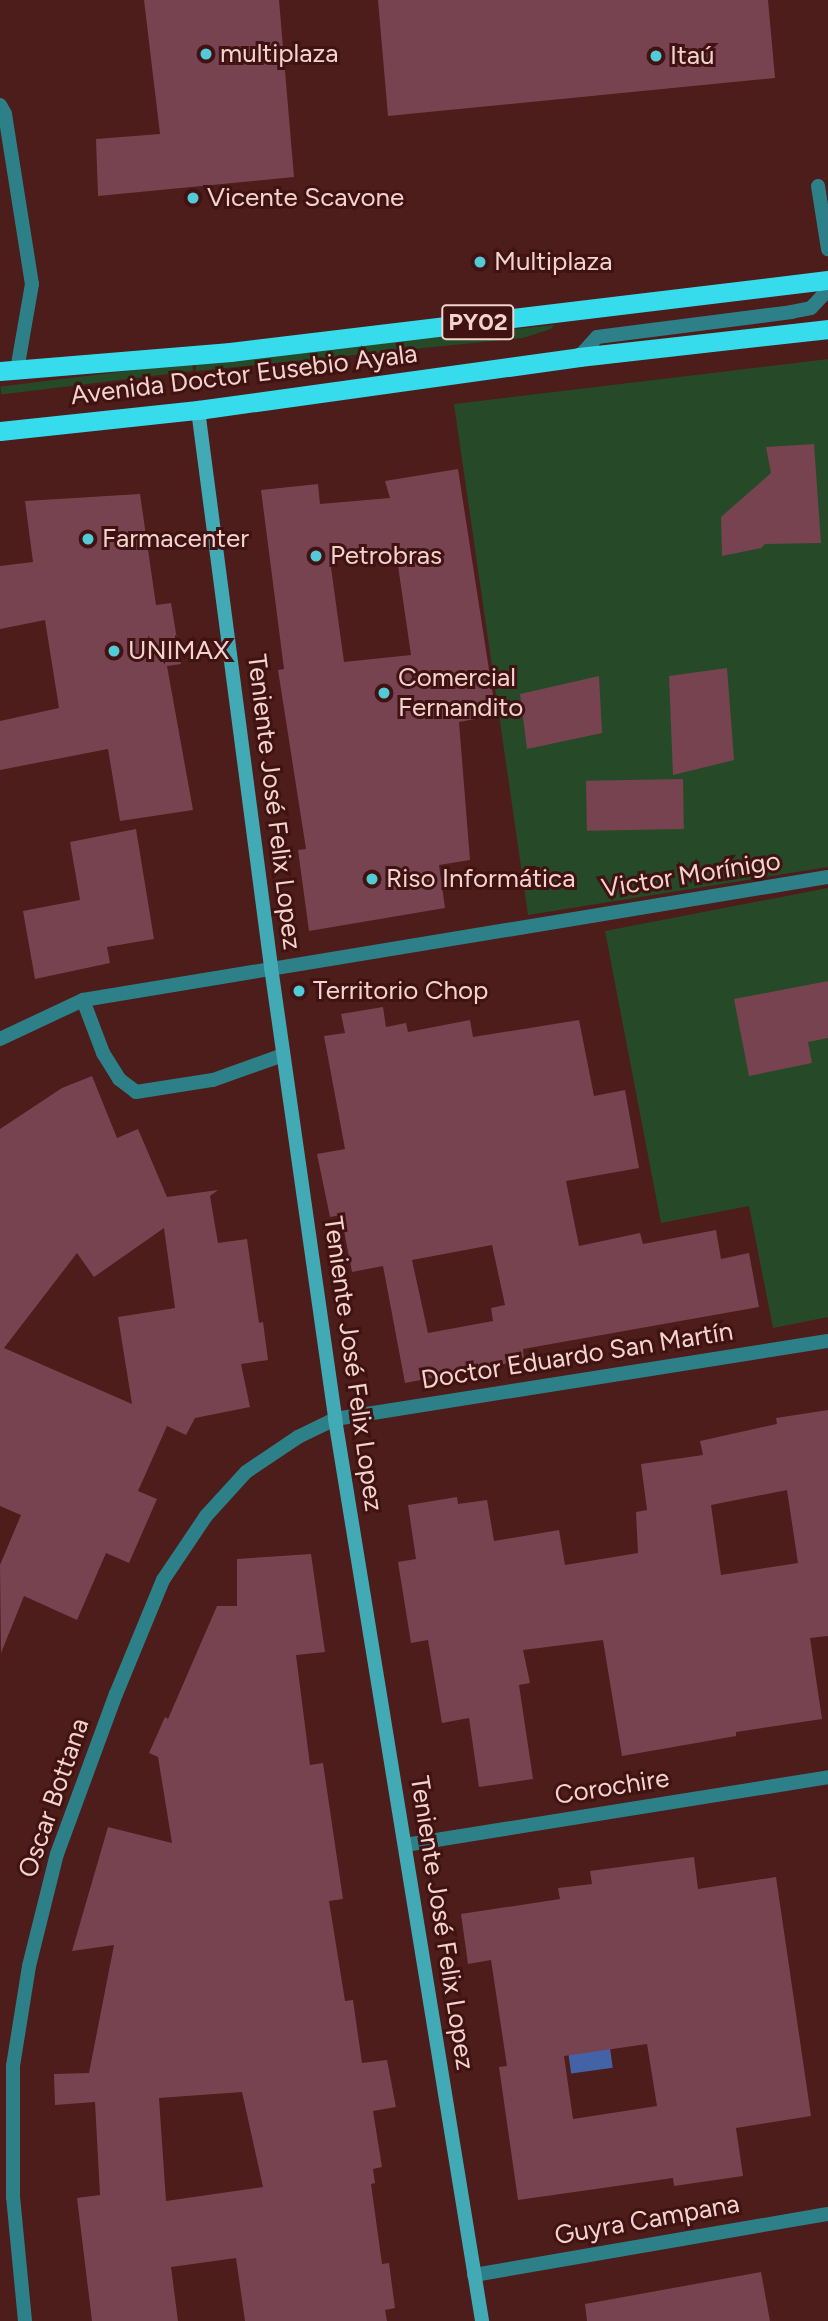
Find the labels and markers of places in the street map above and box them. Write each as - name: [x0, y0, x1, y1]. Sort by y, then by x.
- place label: multiplaza: [220, 38, 339, 70]
- place label: Itaú: [670, 40, 715, 72]
- marker: multiplaza: [198, 46, 214, 62]
- marker: Itaú: [648, 48, 664, 64]
- place label: Vicente Scavone: [207, 182, 404, 214]
- marker: Vicente Scavone: [185, 190, 201, 206]
- place label: Multiplaza: [494, 246, 612, 278]
- marker: Multiplaza: [472, 254, 488, 270]
- place label: Farmacenter: [102, 523, 249, 555]
- marker: Farmacenter: [80, 531, 96, 547]
- place label: Petrobras: [330, 540, 442, 572]
- marker: Petrobras: [308, 548, 324, 564]
- place label: UNIMAX: [128, 635, 229, 667]
- marker: UNIMAX: [106, 643, 122, 659]
- place label: Comercial Fernandito: [398, 662, 523, 724]
- marker: Comercial Fernandito: [376, 685, 392, 701]
- place label: Riso Informática: [386, 863, 575, 895]
- marker: Riso Informática: [364, 871, 380, 887]
- place label: Territorio Chop: [313, 975, 488, 1007]
- marker: Territorio Chop: [291, 983, 307, 999]

